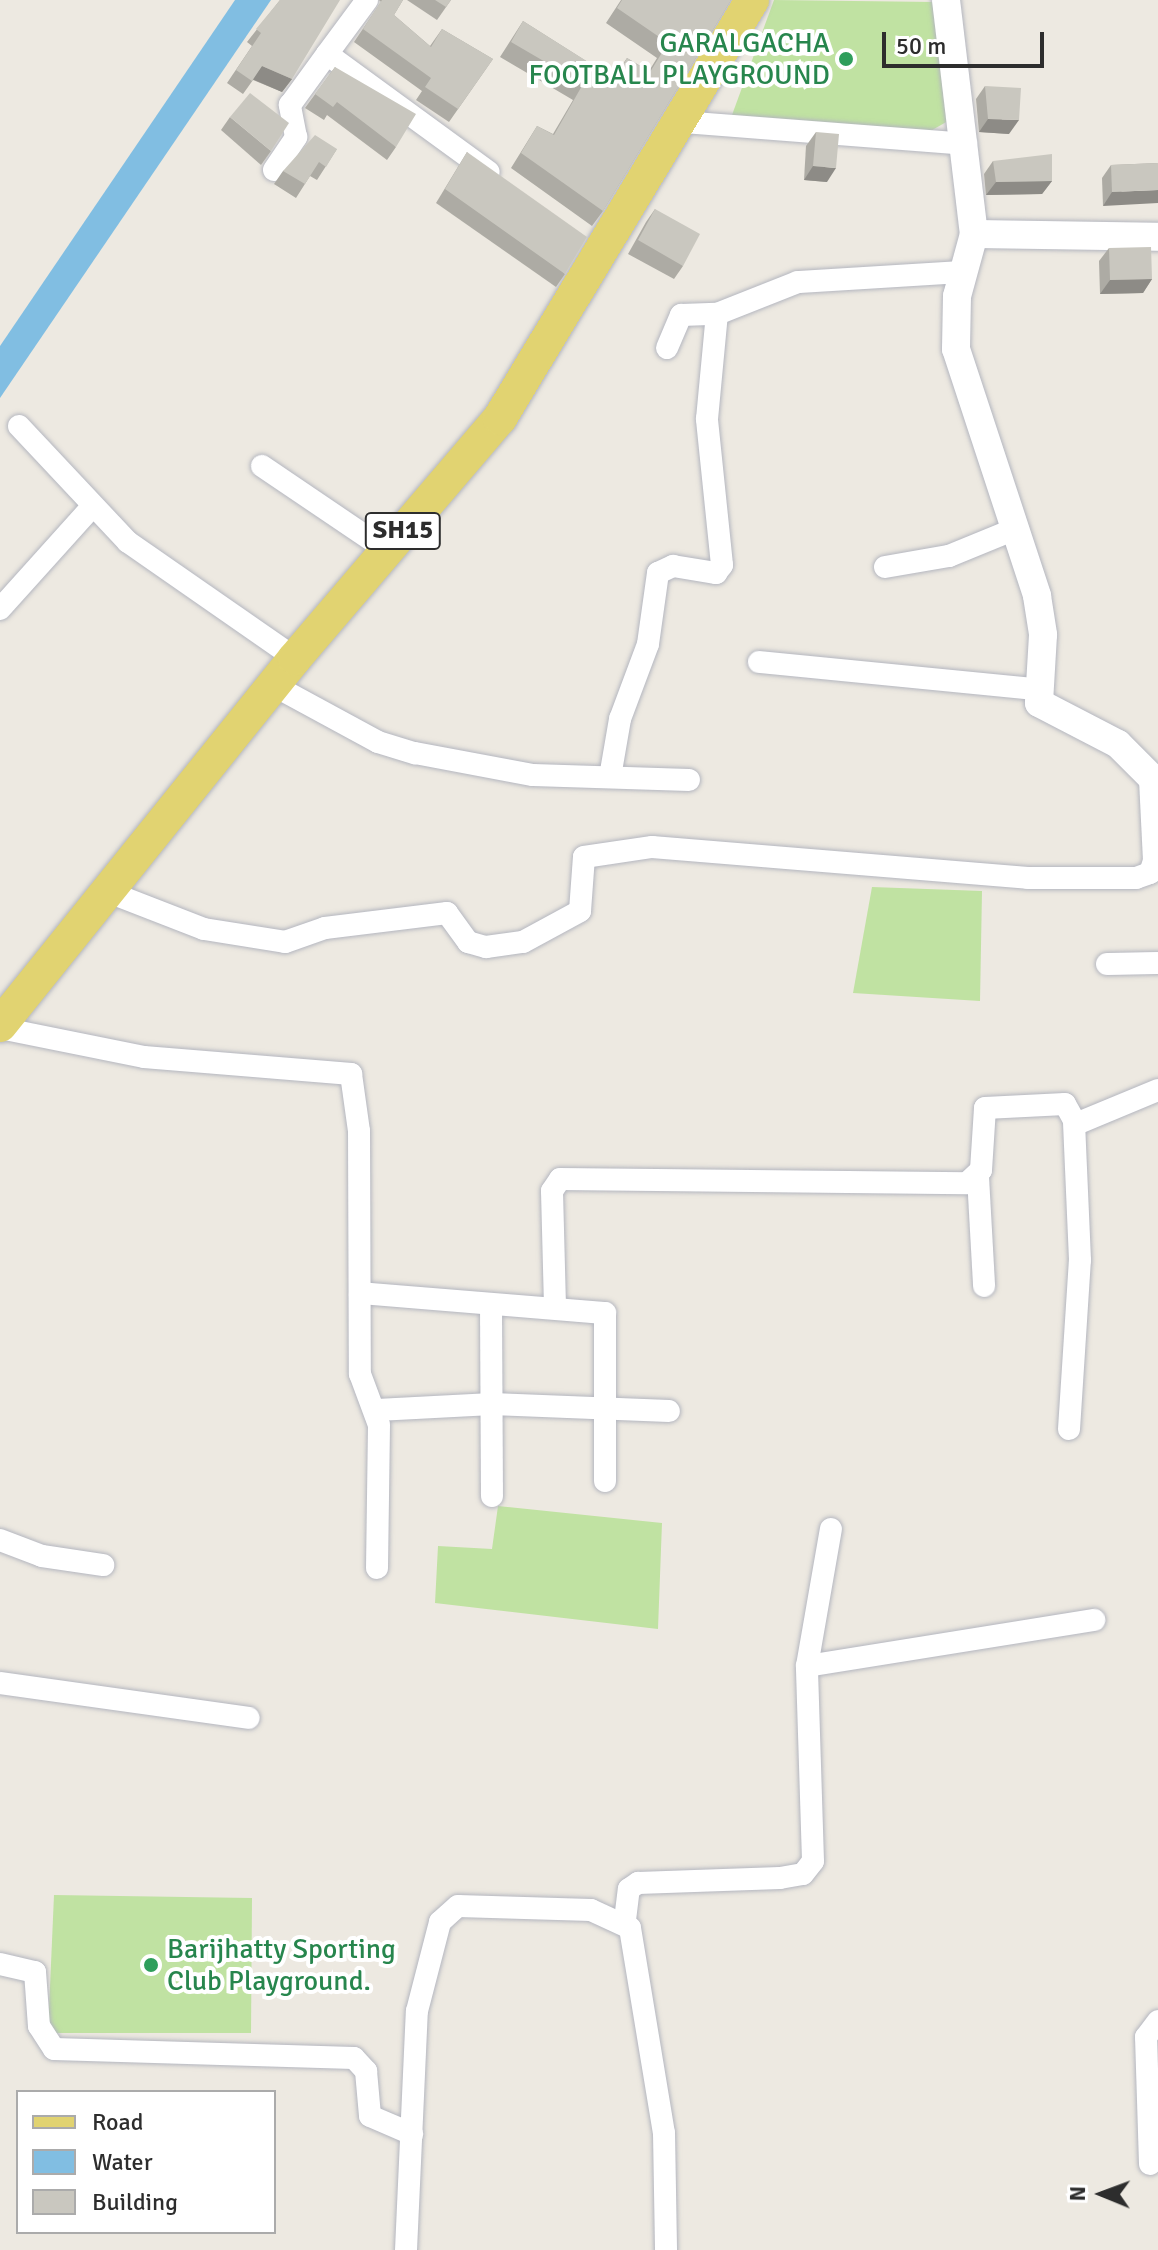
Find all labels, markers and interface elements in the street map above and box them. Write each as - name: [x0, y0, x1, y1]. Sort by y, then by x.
- scale bar: [886, 16, 1048, 66]
- place label: GARALGACHA FOOTBALL PLAYGROUND: [529, 26, 830, 92]
- text: 50 m: [896, 31, 946, 61]
- marker: GARALGACHA FOOTBALL PLAYGROUND: [837, 50, 855, 68]
- road number: SH15: [363, 509, 443, 553]
- place label: Barijhatty Sporting Club Playground.: [167, 1932, 396, 1998]
- marker: Barijhatty Sporting Club Playground.: [142, 1956, 160, 1974]
- legend: [16, 2090, 276, 2234]
- text: Road: [92, 2107, 143, 2137]
- text: Water: [92, 2147, 152, 2177]
- north arrow: [1062, 2154, 1142, 2234]
- text: N: [1064, 2186, 1091, 2201]
- text: Building: [92, 2187, 178, 2217]

